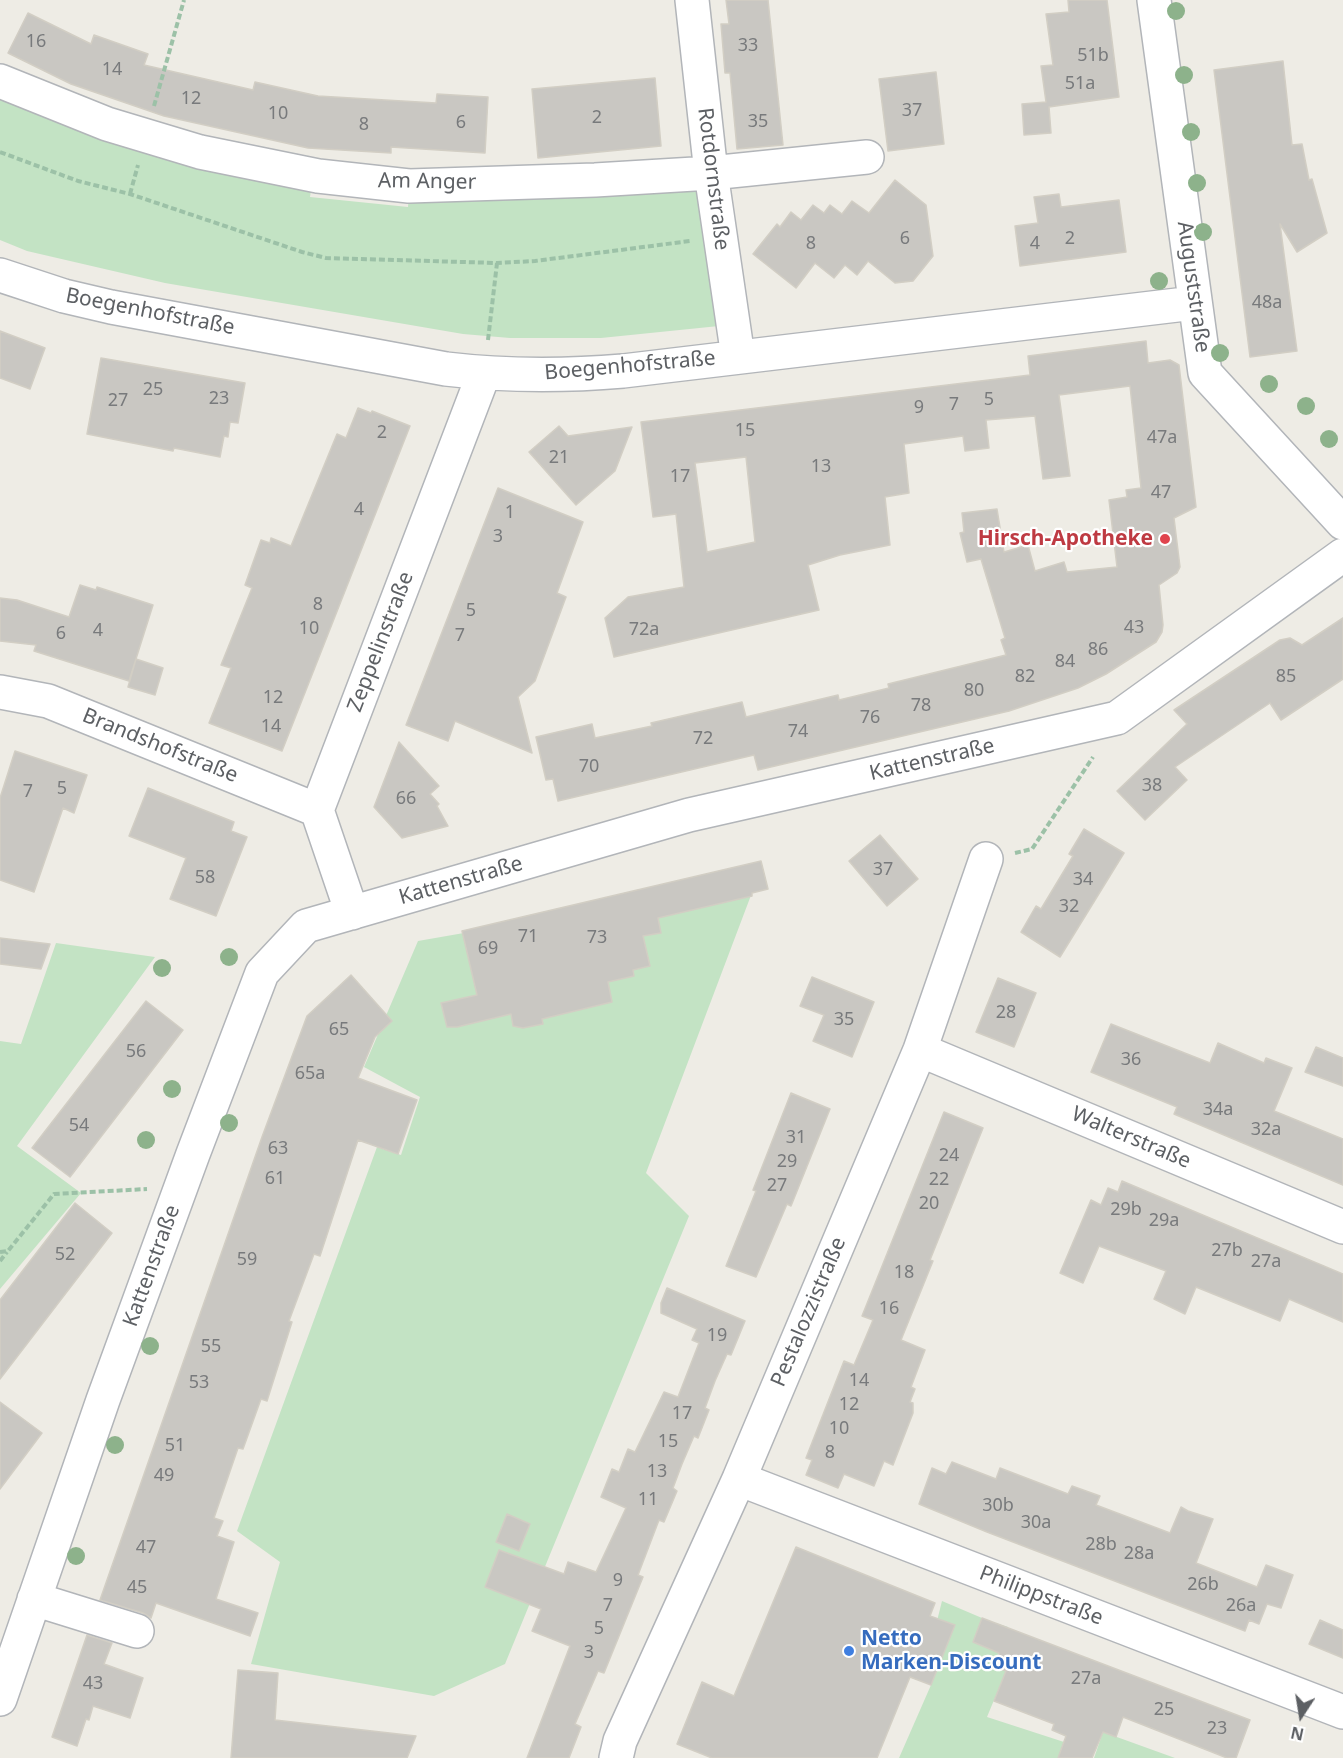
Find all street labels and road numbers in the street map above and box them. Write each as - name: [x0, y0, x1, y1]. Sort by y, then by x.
- street label: Rotdornstraße: [692, 106, 734, 252]
- street label: Am Anger: [378, 169, 476, 195]
- street label: Auguststraße: [1171, 220, 1215, 354]
- street label: Boegenhofstraße: [63, 283, 237, 341]
- street label: Boegenhofstraße: [543, 346, 717, 386]
- street label: Zeppelinstraße: [343, 568, 419, 716]
- street label: Brandshofstraße: [79, 703, 241, 789]
- street label: Kattenstraße: [867, 733, 997, 787]
- street label: Kattenstraße: [396, 851, 526, 911]
- street label: Walterstraße: [1068, 1102, 1194, 1174]
- street label: Kattenstraße: [118, 1202, 186, 1330]
- street label: Pestalozzistraße: [766, 1234, 852, 1390]
- street label: Philippstraße: [976, 1561, 1106, 1631]

